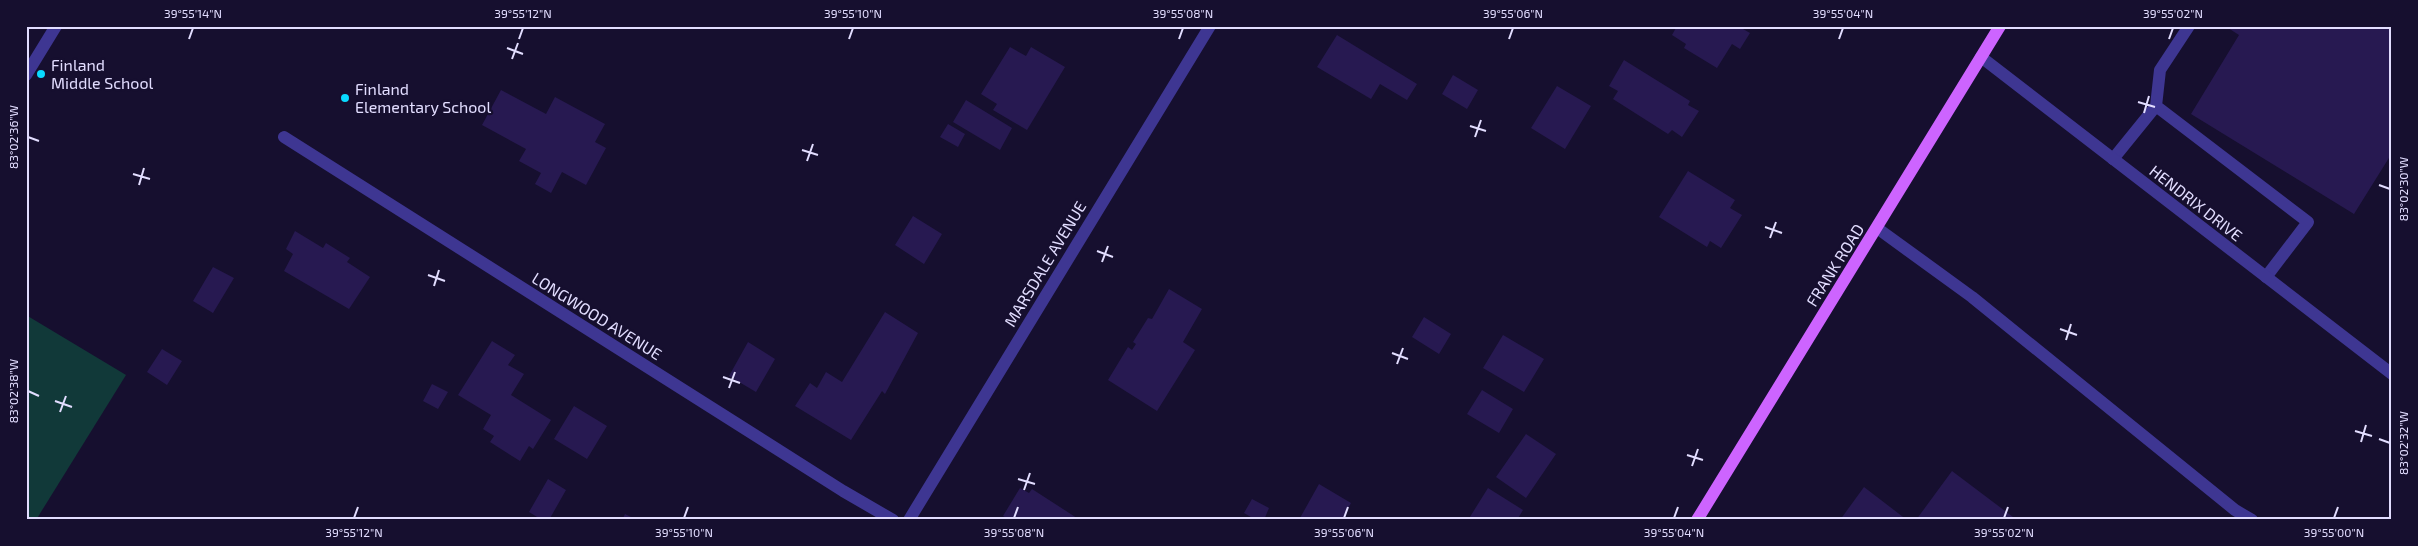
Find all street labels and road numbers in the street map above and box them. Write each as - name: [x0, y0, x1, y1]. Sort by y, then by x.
- street label: HENDRIX DRIVE: [2146, 161, 2246, 245]
- street label: MARSDALE AVENUE: [1000, 198, 1089, 330]
- street label: FRANK ROAD: [1802, 220, 1867, 310]
- street label: LONGWOOD AVENUE: [529, 268, 666, 363]

